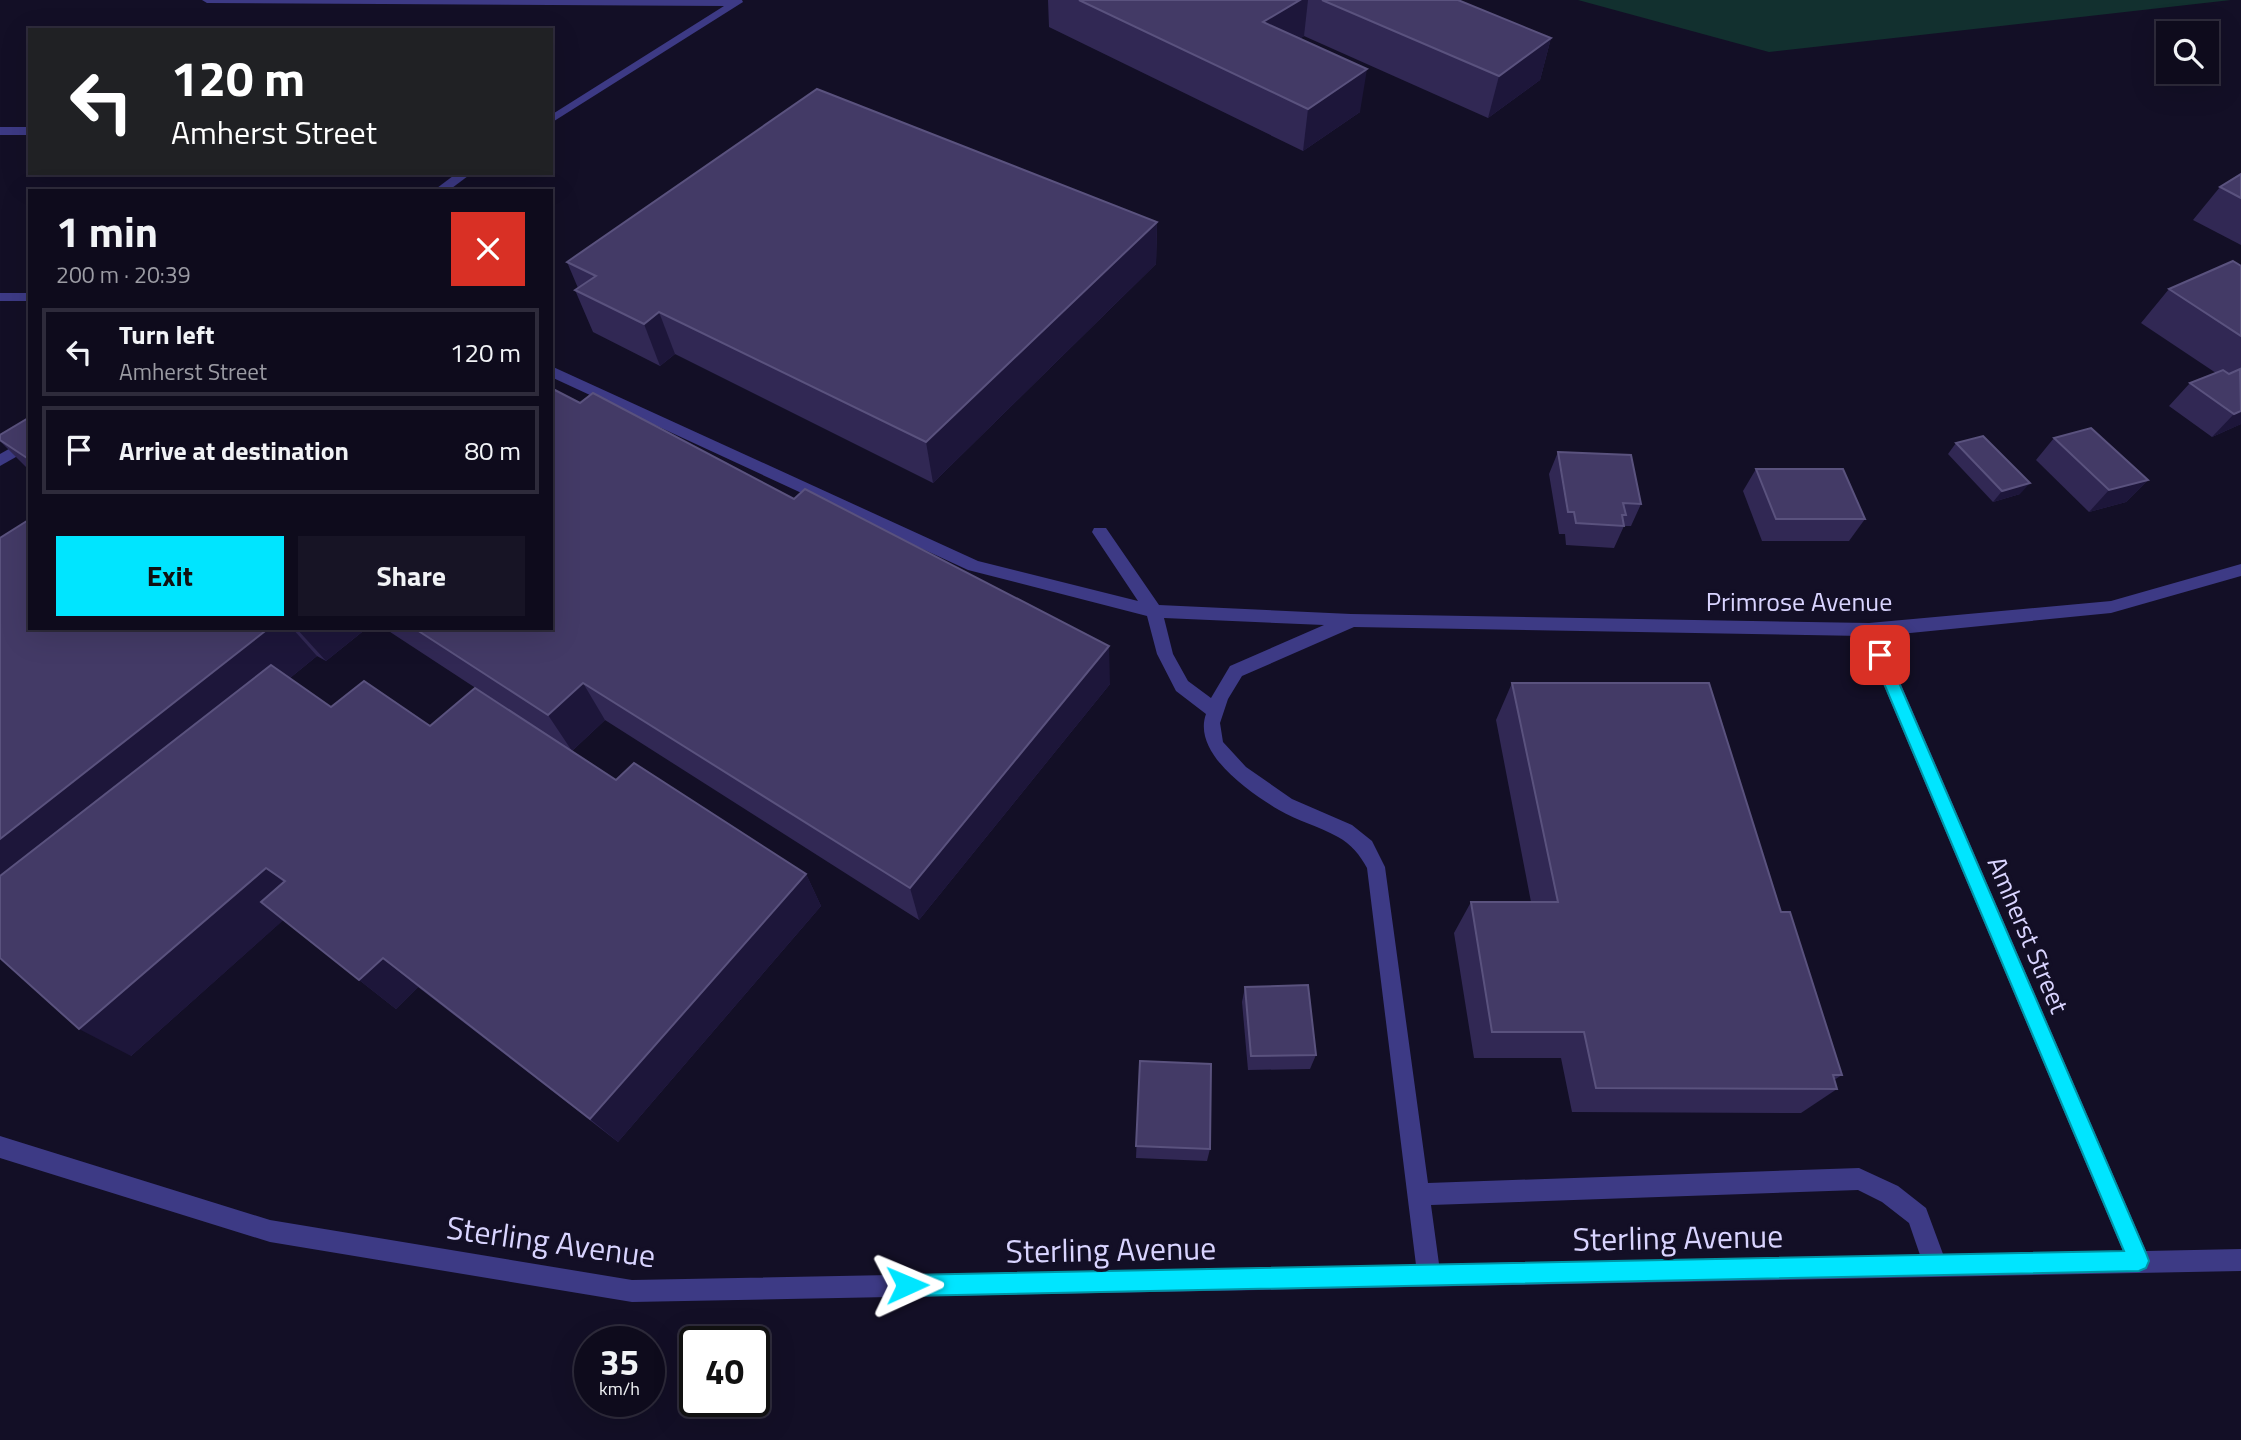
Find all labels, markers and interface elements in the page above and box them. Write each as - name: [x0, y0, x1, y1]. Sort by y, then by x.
- map controls: [2156, 21, 2219, 84]
- button: search: [2156, 21, 2219, 84]
- text: 120 m: [171, 40, 305, 115]
- icon: left: [56, 56, 147, 147]
- text: Amherst Street: [171, 108, 377, 156]
- text: 1 min: [56, 199, 158, 263]
- button: close: [451, 212, 525, 286]
- text: 200 m · 20:39: [56, 257, 191, 292]
- text: Turn left: [119, 315, 214, 354]
- icon: left: [60, 333, 98, 371]
- text: 120 m: [450, 333, 521, 372]
- text: Amherst Street: [119, 354, 267, 389]
- icon: arrive: [60, 431, 98, 469]
- text: Arrive at destination: [119, 431, 349, 470]
- text: 80 m: [464, 431, 521, 470]
- button: Exit: [56, 536, 284, 616]
- button: Share: [298, 536, 525, 616]
- street label: Primrose Avenue: [1706, 582, 1892, 621]
- pin: [1850, 625, 1910, 685]
- icon: arrive: [1861, 636, 1899, 674]
- street label: Amherst Street: [1978, 850, 2079, 1019]
- street label: Sterling Avenue: [443, 1203, 659, 1279]
- street label: Sterling Avenue: [1572, 1211, 1784, 1263]
- street label: Sterling Avenue: [1005, 1223, 1217, 1275]
- position arrow: [870, 1248, 944, 1322]
- speed limit sign: 40: [679, 1326, 770, 1417]
- text: 35: [600, 1335, 639, 1389]
- text: km/h: [599, 1375, 640, 1402]

